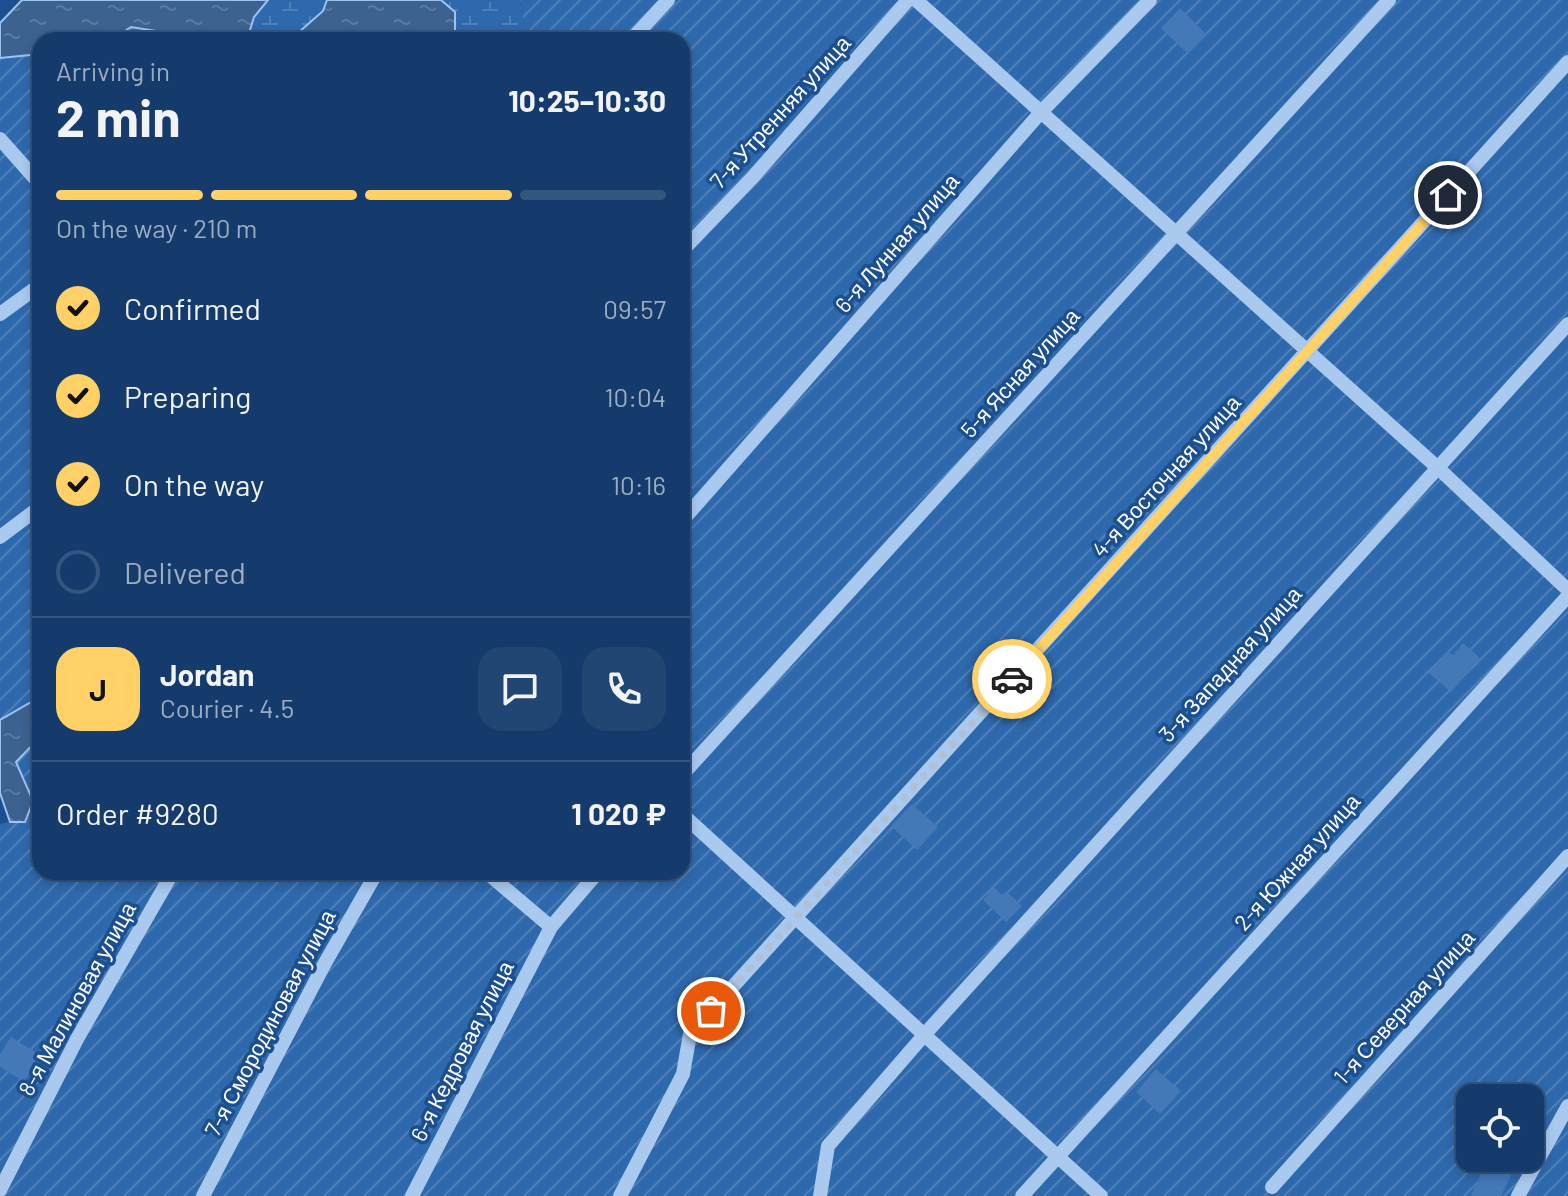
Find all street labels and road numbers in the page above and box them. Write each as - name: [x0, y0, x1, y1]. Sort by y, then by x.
- street label: 7-я Утренняя улица: [704, 29, 856, 194]
- street label: 6-я Лунная улица: [829, 167, 965, 318]
- street label: 5-я Ясная улица: [955, 302, 1085, 443]
- street label: 4-я Восточная улица: [1086, 388, 1246, 562]
- street label: 3-я Западная улица: [1153, 580, 1307, 747]
- street label: 2-я Южная улица: [1228, 787, 1366, 936]
- street label: 8-я Малиновая улица: [12, 897, 141, 1100]
- street label: 7-я Смородиновая улица: [198, 904, 341, 1141]
- street label: 1-я Северная улица: [1327, 924, 1480, 1089]
- street label: 6-я Кедровая улица: [404, 955, 519, 1145]

